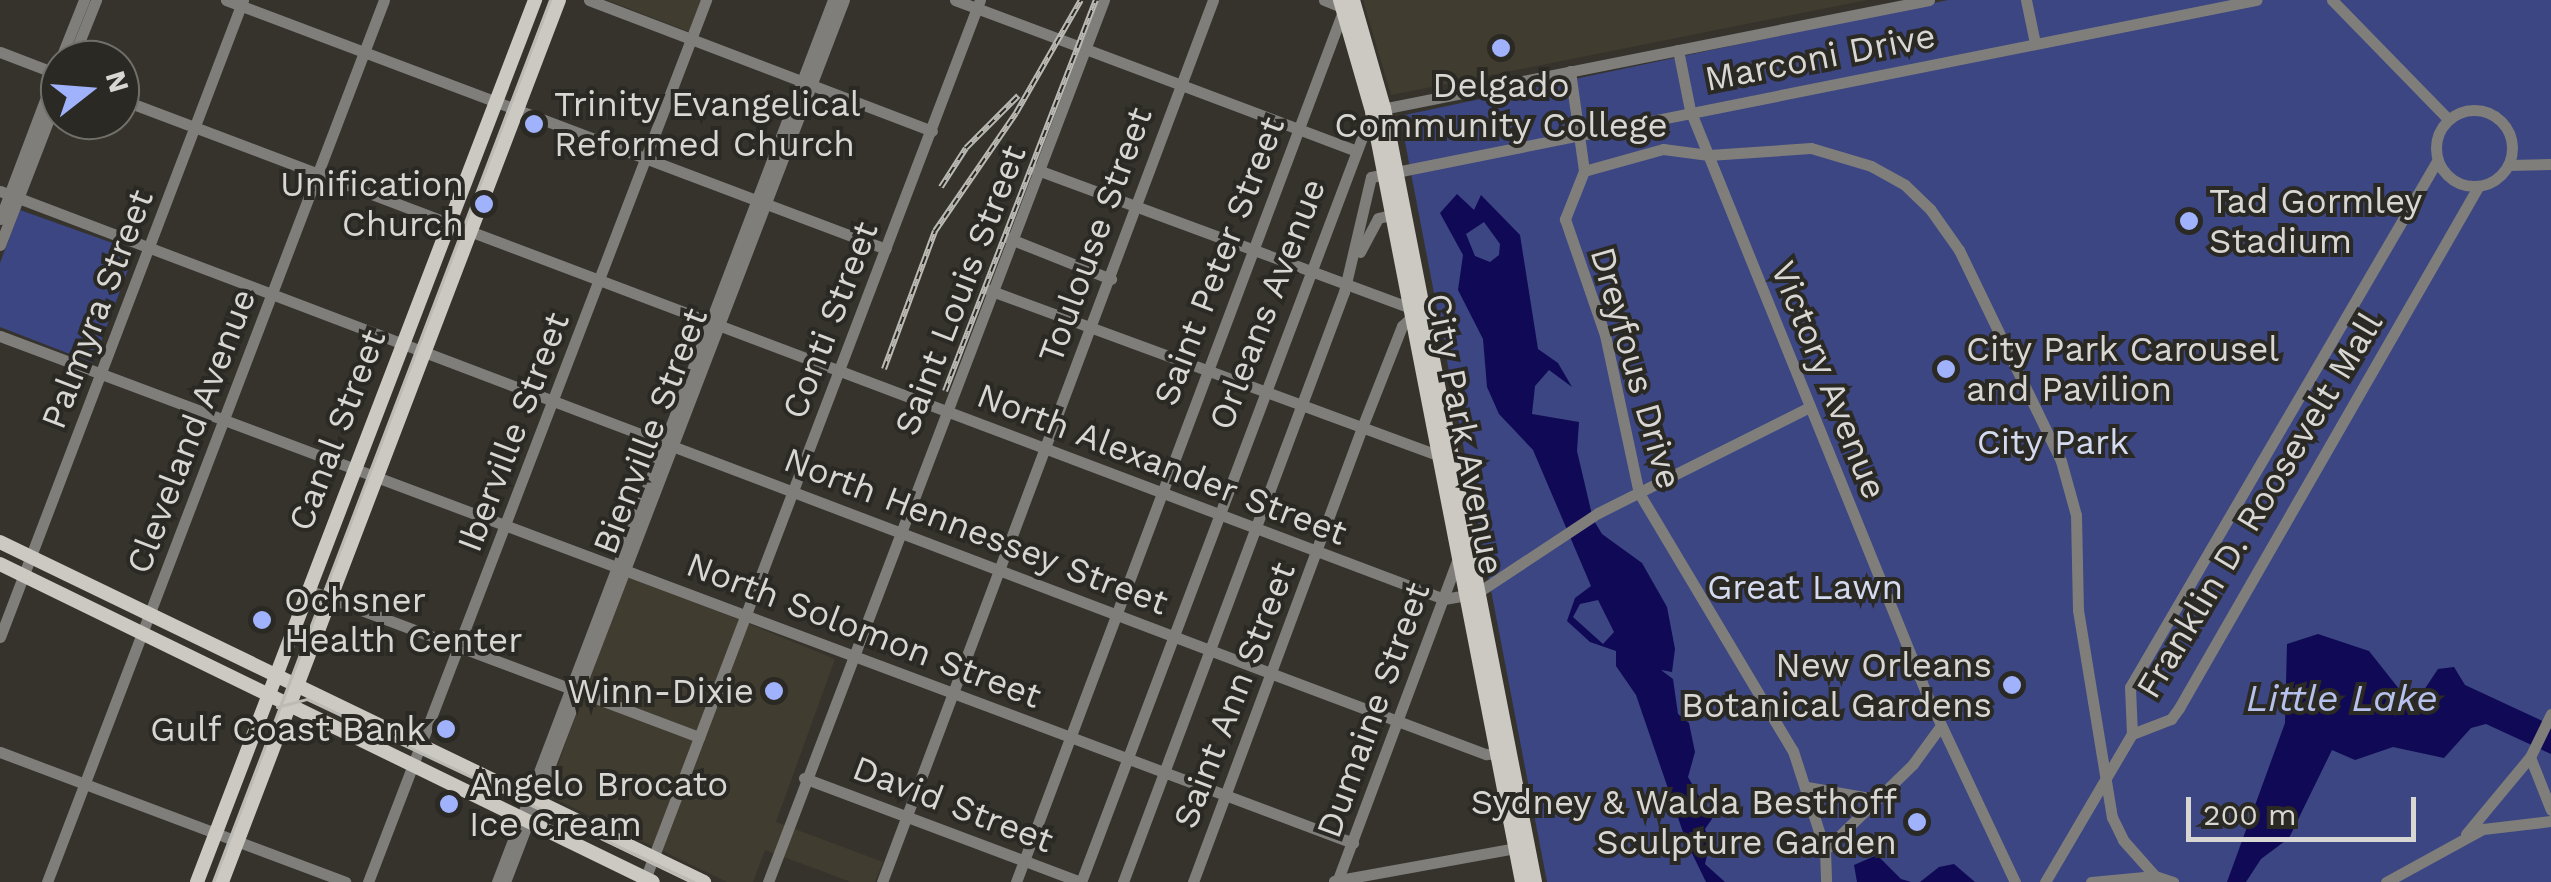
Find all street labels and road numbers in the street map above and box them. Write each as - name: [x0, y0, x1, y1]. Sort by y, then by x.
- street label: Marconi Drive: [1701, 14, 1939, 100]
- street label: Toulouse Street: [1029, 101, 1161, 369]
- street label: Saint Peter Street: [1145, 110, 1293, 412]
- street label: Saint Louis Street: [885, 139, 1035, 441]
- street label: Orleans Avenue: [1200, 172, 1334, 436]
- street label: Palmyra Street: [32, 183, 162, 435]
- street label: Conti Street: [773, 216, 887, 424]
- street label: Dreyfous Drive: [1581, 242, 1691, 494]
- street label: Victory Avenue: [1762, 254, 1896, 506]
- street label: Cleveland Avenue: [117, 282, 265, 580]
- street label: City Park Avenue: [1417, 288, 1513, 580]
- street label: Bienville Street: [584, 302, 716, 560]
- street label: Franklin D. Roosevelt Mall: [2127, 304, 2391, 706]
- street label: Iberville Street: [448, 306, 578, 558]
- street label: Canal Street: [279, 323, 395, 537]
- street label: North Alexander Street: [970, 374, 1354, 554]
- street label: North Hennessey Street: [778, 438, 1174, 624]
- street label: North Solomon Street: [681, 543, 1047, 717]
- street label: Saint Ann Street: [1164, 555, 1304, 835]
- street label: Dumaine Street: [1307, 577, 1439, 843]
- street label: David Street: [847, 747, 1059, 861]

